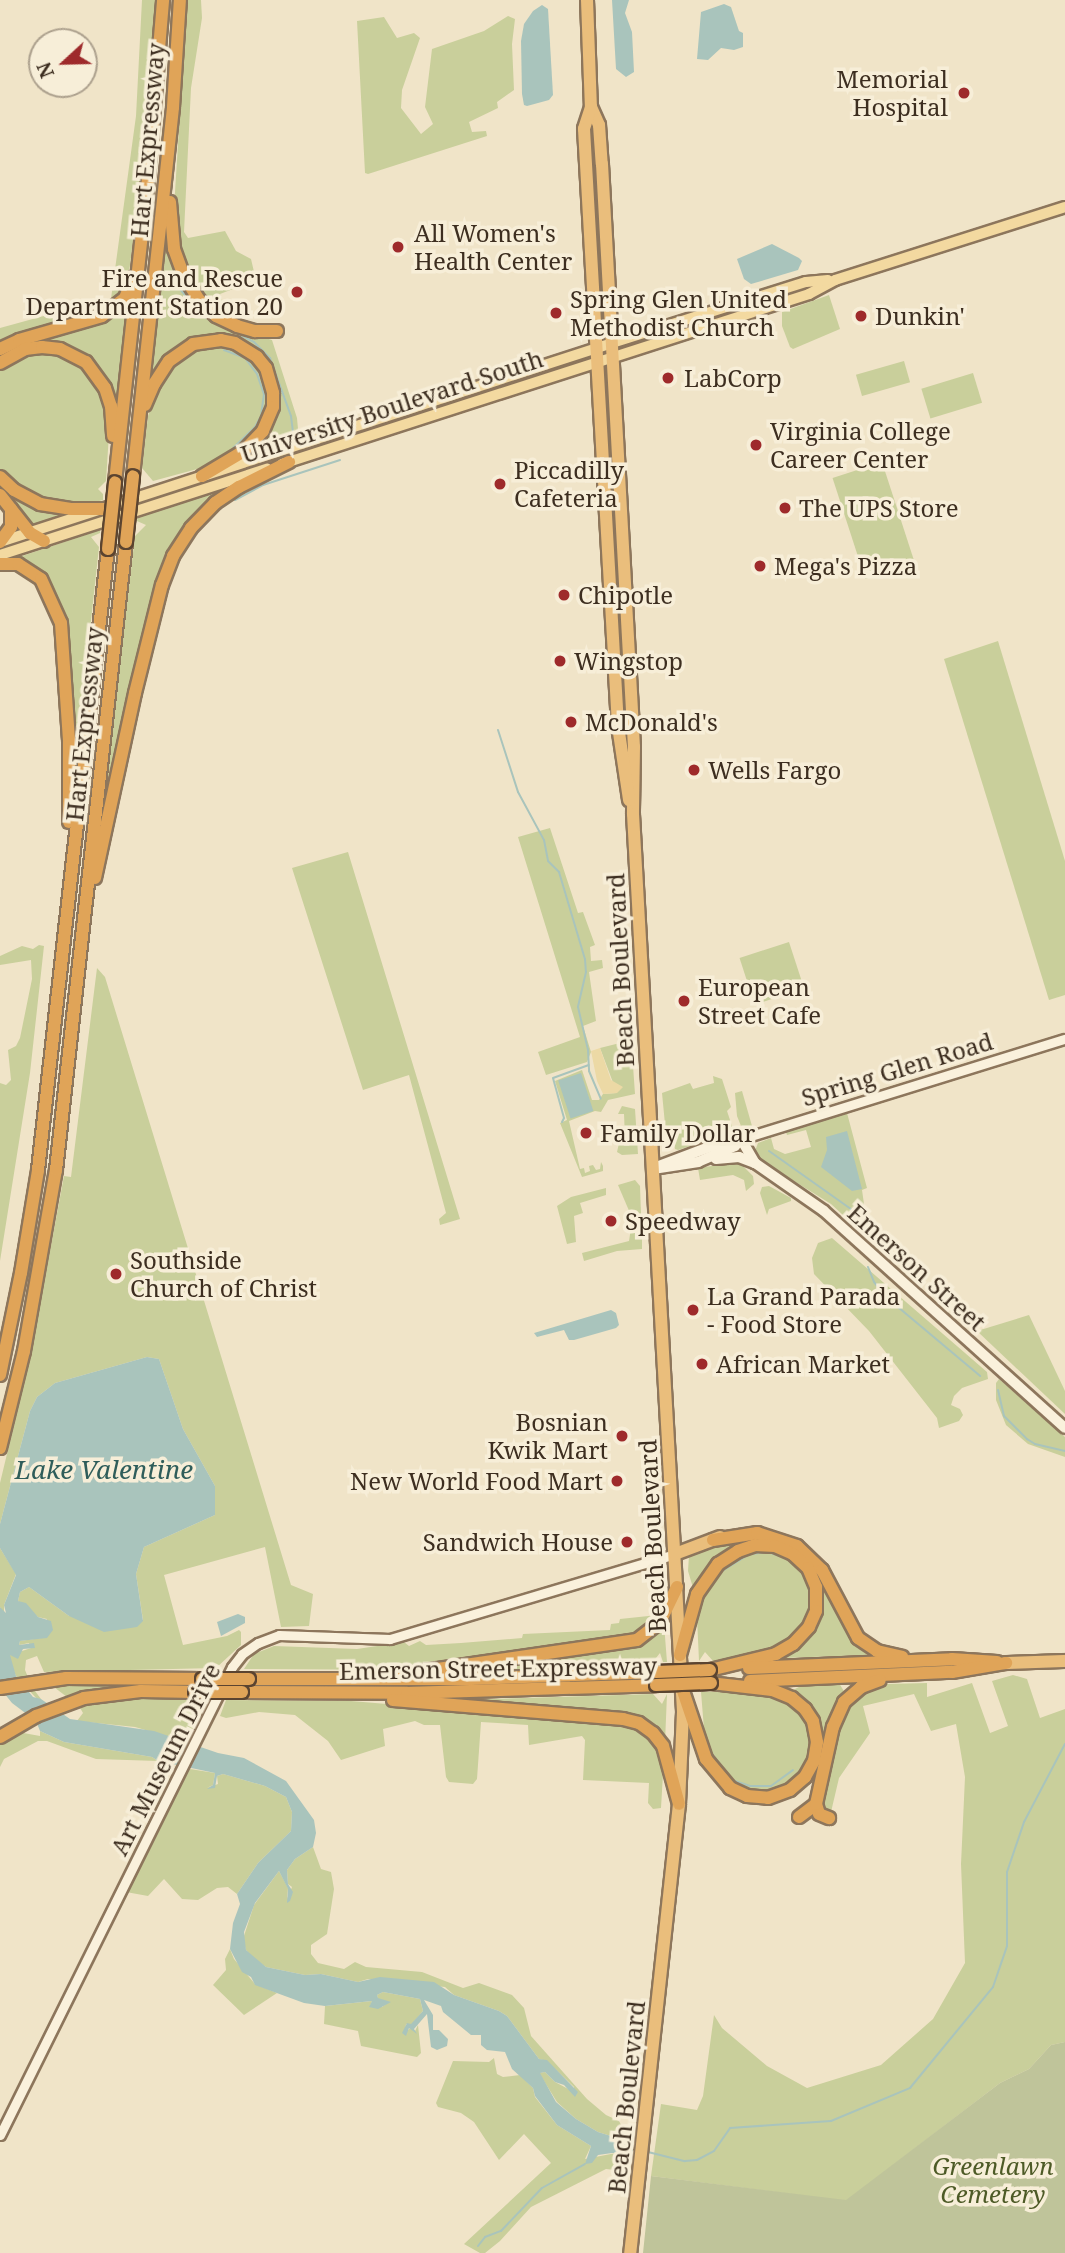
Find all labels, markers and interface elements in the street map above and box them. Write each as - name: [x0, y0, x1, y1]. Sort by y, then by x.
- north arrow: [28, 28, 98, 98]
- street label: Hart Expressway: [124, 42, 170, 238]
- text: N: [31, 58, 60, 82]
- place label: Memorial Hospital: [836, 65, 948, 121]
- marker: Memorial Hospital: [954, 83, 974, 103]
- place label: All Women's Health Center: [414, 219, 572, 275]
- marker: All Women's Health Center: [388, 237, 408, 257]
- place label: Fire and Rescue Department Station 20: [25, 264, 283, 320]
- marker: Fire and Rescue Department Station 20: [289, 284, 305, 300]
- place label: Spring Glen United Methodist Church: [570, 285, 787, 341]
- place label: Dunkin': [875, 302, 965, 330]
- marker: Spring Glen United Methodist Church: [548, 305, 564, 321]
- marker: Dunkin': [853, 308, 869, 324]
- street label: University Boulevard South: [237, 344, 547, 468]
- place label: LabCorp: [684, 364, 782, 392]
- marker: LabCorp: [658, 368, 678, 388]
- place label: Virginia College Career Center: [770, 417, 951, 473]
- marker: Virginia College Career Center: [748, 437, 764, 453]
- place label: Piccadilly Cafeteria: [514, 456, 624, 512]
- marker: Piccadilly Cafeteria: [492, 476, 508, 492]
- place label: The UPS Store: [799, 494, 959, 522]
- marker: The UPS Store: [777, 500, 793, 516]
- place label: Mega's Pizza: [774, 552, 917, 580]
- marker: Mega's Pizza: [752, 558, 768, 574]
- place label: Chipotle: [578, 581, 673, 609]
- marker: Chipotle: [556, 587, 572, 603]
- street label: Hart Expressway: [59, 625, 109, 823]
- place label: Wingstop: [574, 647, 683, 675]
- marker: Wingstop: [552, 653, 568, 669]
- place label: McDonald's: [585, 708, 718, 736]
- marker: McDonald's: [563, 714, 579, 730]
- place label: Wells Fargo: [708, 756, 841, 784]
- marker: Wells Fargo: [686, 762, 702, 778]
- street label: Beach Boulevard: [601, 872, 639, 1068]
- place label: European Street Cafe: [698, 973, 821, 1029]
- marker: European Street Cafe: [676, 993, 692, 1009]
- street label: Spring Glen Road: [798, 1026, 996, 1112]
- place label: Family Dollar: [600, 1119, 755, 1147]
- marker: Family Dollar: [578, 1125, 594, 1141]
- street label: Emerson Street: [842, 1198, 992, 1336]
- place label: Speedway: [625, 1207, 740, 1235]
- marker: Speedway: [603, 1213, 619, 1229]
- place label: Southside Church of Christ: [130, 1246, 317, 1302]
- marker: Southside Church of Christ: [108, 1266, 124, 1282]
- place label: La Grand Parada - Food Store: [707, 1282, 900, 1338]
- marker: La Grand Parada - Food Store: [685, 1302, 701, 1318]
- place label: African Market: [716, 1350, 890, 1378]
- marker: African Market: [694, 1356, 710, 1372]
- place label: Bosnian Kwik Mart: [487, 1408, 608, 1464]
- marker: Bosnian Kwik Mart: [614, 1428, 630, 1444]
- street label: Beach Boulevard: [633, 1438, 671, 1634]
- water label: Lake Valentine: [15, 1454, 193, 1486]
- place label: New World Food Mart: [350, 1467, 603, 1495]
- marker: New World Food Mart: [609, 1473, 625, 1489]
- place label: Sandwich House: [423, 1528, 613, 1556]
- marker: Sandwich House: [619, 1534, 635, 1550]
- street label: Emerson Street Expressway: [339, 1651, 657, 1685]
- street label: Art Museum Drive: [104, 1658, 226, 1860]
- street label: Beach Boulevard: [602, 1999, 650, 2195]
- park label: Greenlawn Cemetery: [932, 2152, 1054, 2208]

